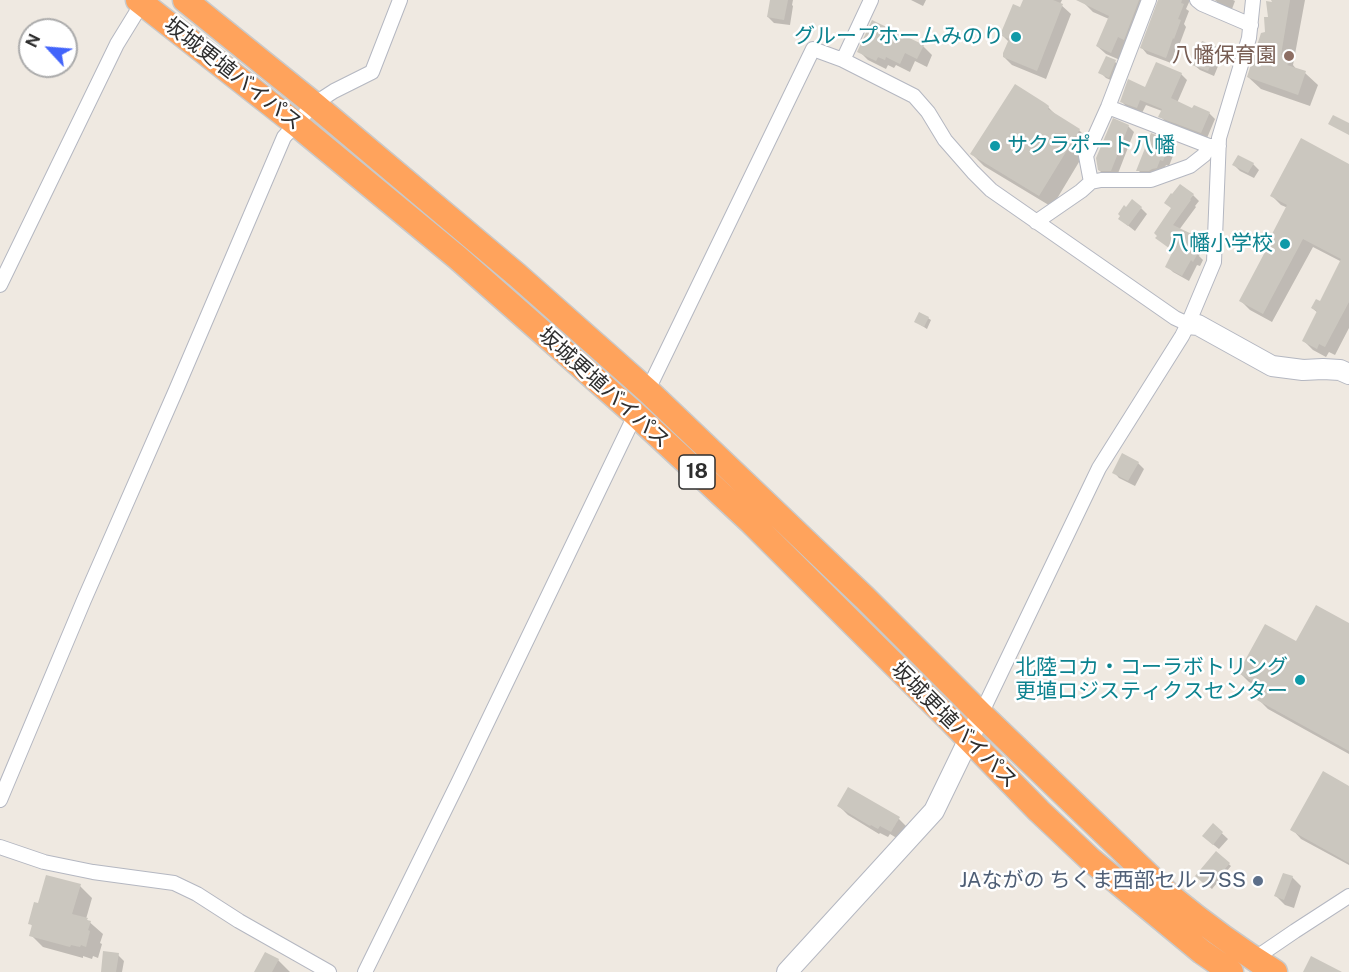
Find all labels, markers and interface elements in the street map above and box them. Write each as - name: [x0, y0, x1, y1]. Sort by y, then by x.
- street label: 坂城更埴バイパス: [159, 12, 307, 136]
- north arrow: [18, 18, 78, 78]
- place label: グループホームみのり: [794, 24, 1004, 50]
- marker: グループホームみのり: [1009, 30, 1023, 44]
- text: N: [22, 31, 44, 51]
- place label: 八幡保育園: [1172, 43, 1277, 69]
- marker: 八幡保育園: [1282, 49, 1296, 63]
- place label: サクラポート八幡: [1007, 133, 1175, 159]
- marker: サクラポート八幡: [988, 139, 1002, 153]
- place label: 八幡小学校: [1168, 231, 1273, 257]
- marker: 八幡小学校: [1278, 237, 1292, 251]
- street label: 坂城更埴バイパス: [533, 322, 675, 454]
- road number: 18: [679, 455, 715, 489]
- place label: 北陸コカ・コーラボトリング 更埴ロジスティクスセンター: [1015, 655, 1288, 705]
- street label: 坂城更埴バイパス: [886, 657, 1022, 793]
- marker: 北陸コカ・コーラボトリング 更埴ロジスティクスセンター: [1293, 673, 1307, 687]
- place label: JAながの ちくま西部セルフSS: [959, 868, 1246, 894]
- marker: JAながの ちくま西部セルフSS: [1251, 874, 1265, 888]

